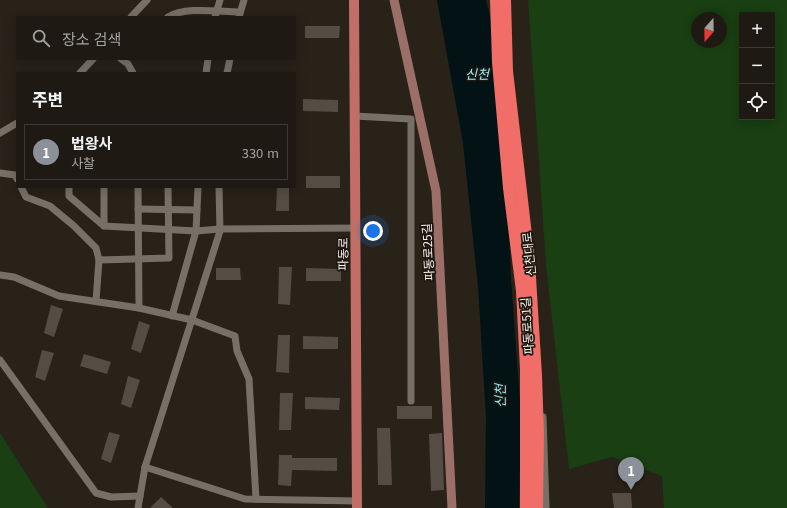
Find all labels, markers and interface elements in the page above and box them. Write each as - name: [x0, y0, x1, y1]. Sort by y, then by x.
- north arrow: [691, 12, 727, 48]
- map controls: [739, 12, 775, 120]
- button: +: [739, 12, 775, 48]
- search box: [16, 16, 296, 60]
- icon: search: [30, 27, 52, 49]
- text: 장소 검색: [62, 28, 121, 49]
- button: −: [739, 48, 775, 84]
- water label: 신천: [465, 64, 490, 83]
- button: locate: [739, 84, 775, 120]
- text: 주변: [32, 86, 63, 111]
- text: 법왕사: [71, 132, 112, 153]
- text: 1: [42, 143, 50, 162]
- text: 330 m: [242, 143, 279, 162]
- text: 사찰: [71, 153, 95, 172]
- your location: [363, 221, 383, 241]
- street label: 파동로25길: [417, 223, 437, 281]
- street label: 신천대로: [517, 231, 539, 277]
- street label: 파동로: [333, 237, 351, 271]
- street label: 파동로51길: [516, 297, 536, 355]
- water label: 신천: [490, 383, 509, 408]
- pin: 1: [618, 457, 644, 490]

